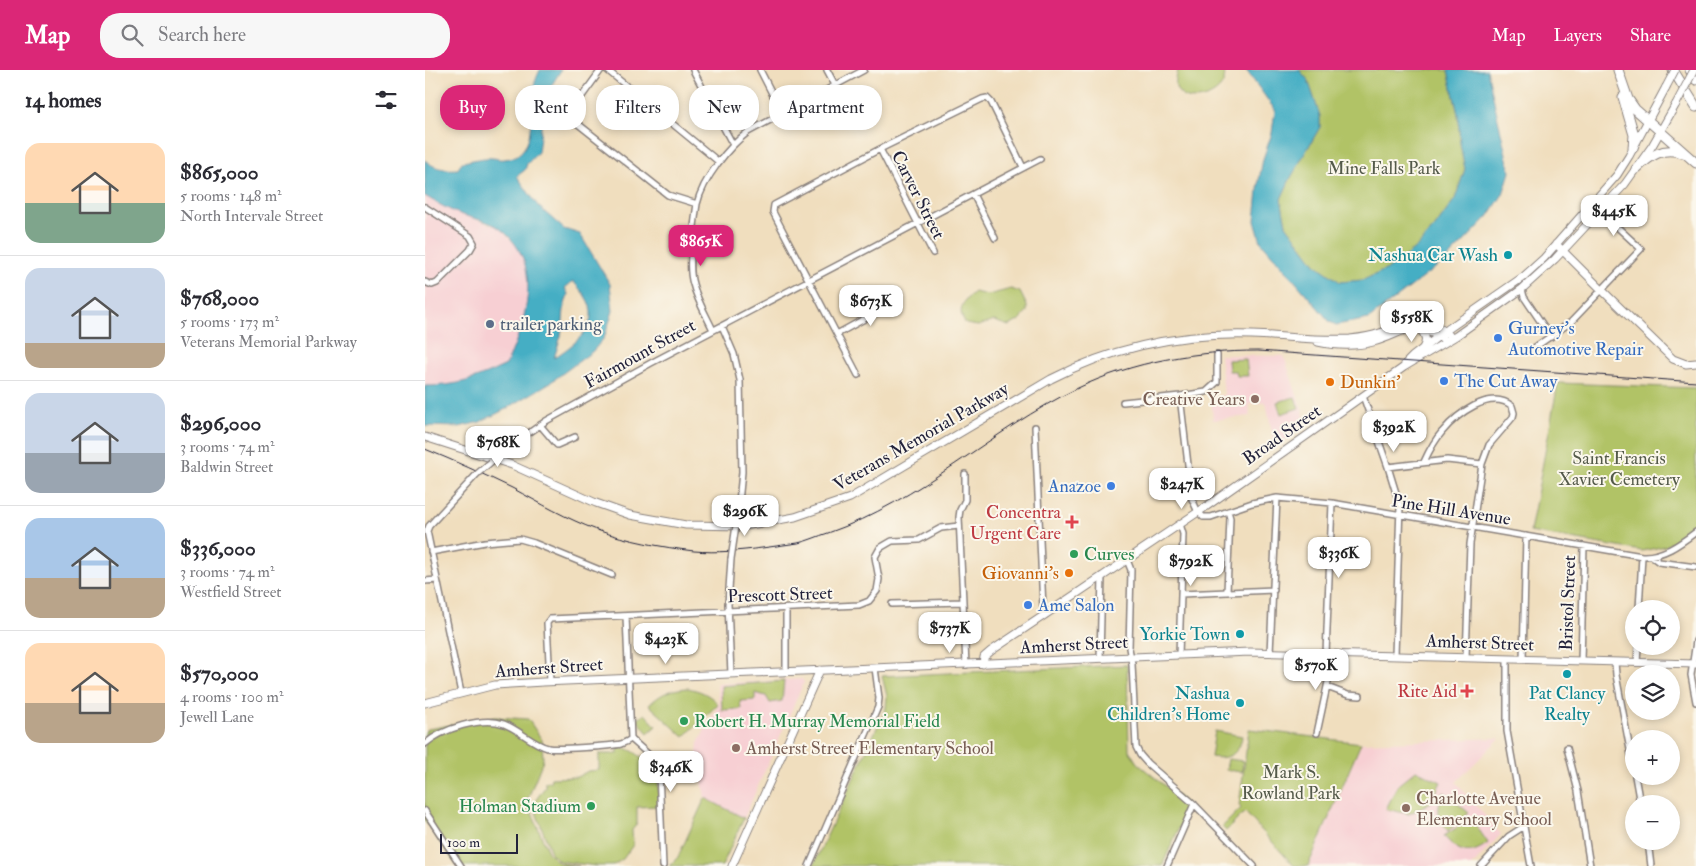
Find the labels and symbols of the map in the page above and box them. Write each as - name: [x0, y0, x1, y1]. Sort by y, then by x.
- street label: Carver Street: [886, 147, 950, 243]
- park label: Mine Falls Park: [1328, 157, 1441, 180]
- pin: $445K: [1579, 194, 1649, 237]
- pin: $865K: [666, 224, 736, 267]
- place label: Nashua Car Wash: [1368, 244, 1499, 267]
- marker: Nashua Car Wash: [1502, 249, 1514, 261]
- pin: $673K: [836, 284, 906, 327]
- pin: $558K: [1377, 300, 1447, 343]
- place label: trailer parking: [500, 313, 603, 336]
- street label: Fairmount Street: [580, 314, 700, 394]
- place label: Gurney's Automotive Repair: [1507, 317, 1644, 361]
- marker: trailer parking: [484, 318, 496, 330]
- marker: Gurney's Automotive Repair: [1492, 332, 1504, 344]
- place label: The Cut Away: [1454, 370, 1558, 393]
- place label: Dunkin': [1340, 371, 1401, 394]
- marker: The Cut Away: [1438, 375, 1450, 387]
- marker: Dunkin': [1324, 376, 1336, 388]
- street label: Veterans Memorial Parkway: [829, 377, 1014, 497]
- place label: Creative Years: [1142, 388, 1245, 411]
- marker: Creative Years: [1249, 393, 1261, 405]
- street label: Broad Street: [1238, 400, 1326, 470]
- pin: $392K: [1359, 410, 1429, 453]
- pin: $768K: [463, 426, 533, 468]
- park label: Saint Francis Xavier Cemetery: [1558, 447, 1681, 491]
- pin: $247K: [1147, 468, 1217, 510]
- place label: Anazoe: [1047, 475, 1101, 498]
- marker: Anazoe: [1105, 480, 1117, 492]
- street label: Pine Hill Avenue: [1390, 489, 1513, 531]
- pin: $296K: [710, 494, 780, 537]
- place label: Concentra Urgent Care: [970, 501, 1062, 545]
- marker: Concentra Urgent Care: [1065, 515, 1079, 529]
- pin: $336K: [1304, 536, 1374, 579]
- place label: Curves: [1084, 543, 1135, 566]
- pin: $792K: [1156, 544, 1226, 587]
- marker: Curves: [1068, 548, 1080, 560]
- street label: Bristol Street: [1555, 555, 1581, 651]
- place label: Giovanni's: [982, 562, 1059, 585]
- marker: Giovanni's: [1063, 567, 1075, 579]
- street label: Prescott Street: [727, 582, 833, 608]
- place label: Ame Salon: [1037, 594, 1115, 617]
- marker: Ame Salon: [1022, 599, 1034, 611]
- pin: $737K: [915, 612, 985, 654]
- pin: $423K: [631, 622, 701, 665]
- place label: Yorkie Town: [1139, 623, 1230, 646]
- marker: Yorkie Town: [1234, 628, 1246, 640]
- street label: Amherst Street: [1425, 630, 1535, 656]
- street label: Amherst Street: [1018, 631, 1129, 659]
- pin: $570K: [1281, 648, 1351, 691]
- street label: Amherst Street: [493, 653, 604, 683]
- marker: Pat Clancy Realty: [1561, 668, 1573, 680]
- place label: Rite Aid: [1397, 680, 1457, 703]
- place label: Nashua Children's Home: [1107, 682, 1231, 726]
- place label: Pat Clancy Realty: [1529, 682, 1606, 726]
- marker: Rite Aid: [1461, 685, 1473, 697]
- marker: Nashua Children's Home: [1234, 697, 1246, 709]
- place label: Robert H. Murray Memorial Field: [694, 710, 940, 733]
- marker: Robert H. Murray Memorial Field: [678, 715, 690, 727]
- place label: Amherst Street Elementary School: [745, 737, 994, 760]
- marker: Amherst Street Elementary School: [730, 742, 742, 754]
- pin: $346K: [636, 750, 706, 793]
- park label: Mark S. Rowland Park: [1242, 761, 1341, 805]
- place label: Charlotte Avenue Elementary School: [1416, 787, 1552, 831]
- place label: Holman Stadium: [459, 795, 581, 818]
- marker: Holman Stadium: [585, 800, 597, 812]
- marker: Charlotte Avenue Elementary School: [1400, 802, 1412, 814]
- scale bar: [440, 831, 517, 854]

